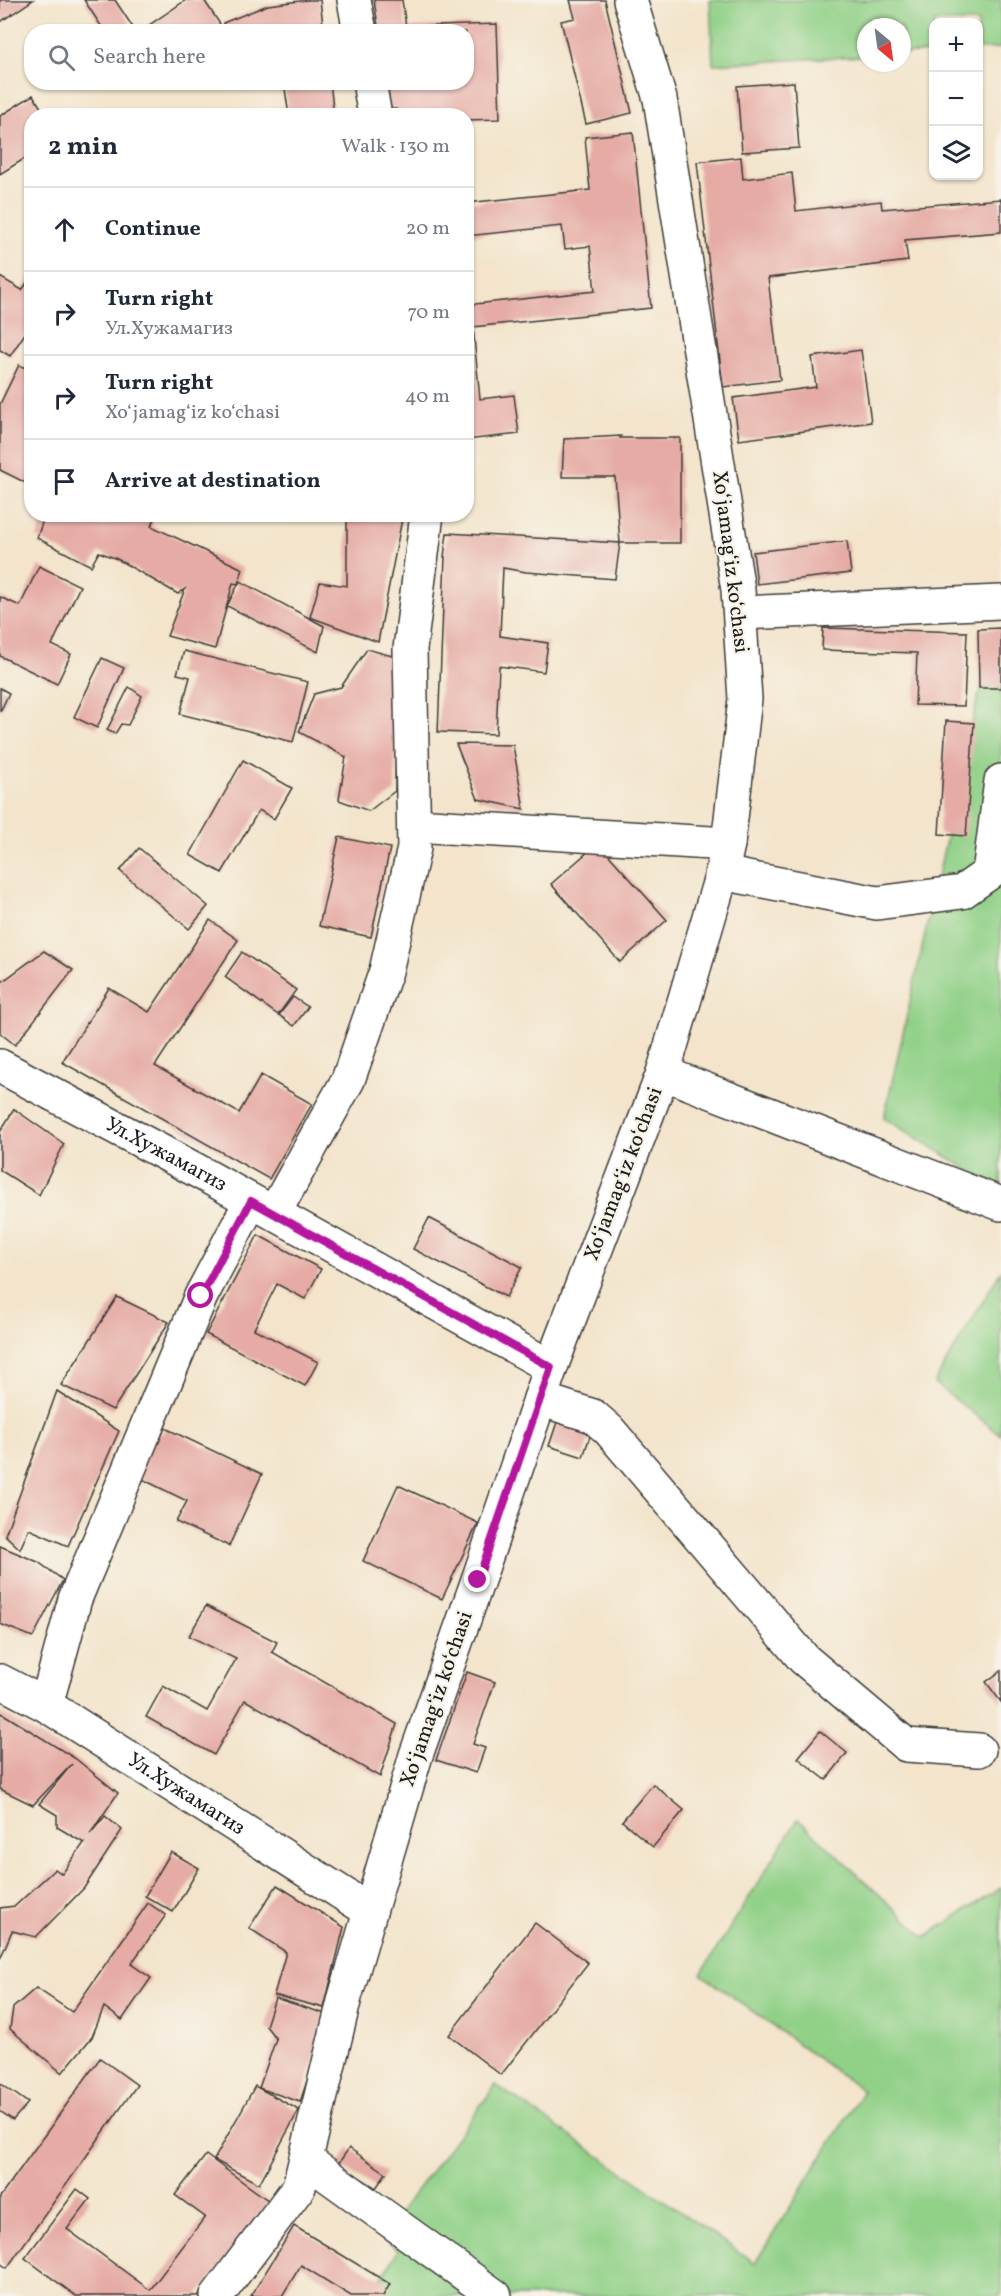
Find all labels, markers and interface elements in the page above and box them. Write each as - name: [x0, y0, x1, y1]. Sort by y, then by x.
- north arrow: [857, 18, 911, 72]
- map controls: [929, 18, 983, 180]
- button: +: [929, 18, 983, 72]
- search box: [24, 24, 474, 90]
- icon: search: [45, 41, 78, 74]
- text: Search here: [93, 42, 206, 73]
- button: −: [929, 72, 983, 126]
- button: layers: [929, 126, 983, 180]
- text: 2 min: [48, 129, 118, 165]
- text: Walk · 130 m: [341, 133, 450, 161]
- icon: ahead: [48, 213, 81, 246]
- text: Continue: [105, 214, 201, 245]
- text: 20 m: [406, 215, 450, 243]
- text: Turn right: [105, 284, 213, 315]
- icon: right: [48, 297, 81, 330]
- text: 70 m: [407, 299, 450, 327]
- text: Ул.Хужамагиз: [105, 315, 233, 343]
- text: Turn right: [105, 368, 213, 399]
- icon: right: [48, 381, 81, 414]
- text: 40 m: [405, 383, 450, 411]
- text: Xoʻjamagʻiz koʻchasi: [105, 399, 280, 427]
- icon: arrive: [48, 465, 81, 498]
- text: Arrive at destination: [105, 466, 321, 497]
- street label: Xoʻjamagʻiz koʻchasi: [704, 469, 756, 655]
- street label: Xoʻjamagʻiz koʻchasi: [578, 1083, 670, 1265]
- street label: Ул.Хужамагиз: [100, 1110, 232, 1199]
- route start: [187, 1282, 213, 1308]
- route end: [464, 1566, 490, 1592]
- street label: Xoʻjamagʻiz koʻchasi: [393, 1607, 481, 1791]
- street label: Ул.Хужамагиз: [122, 1746, 251, 1842]

